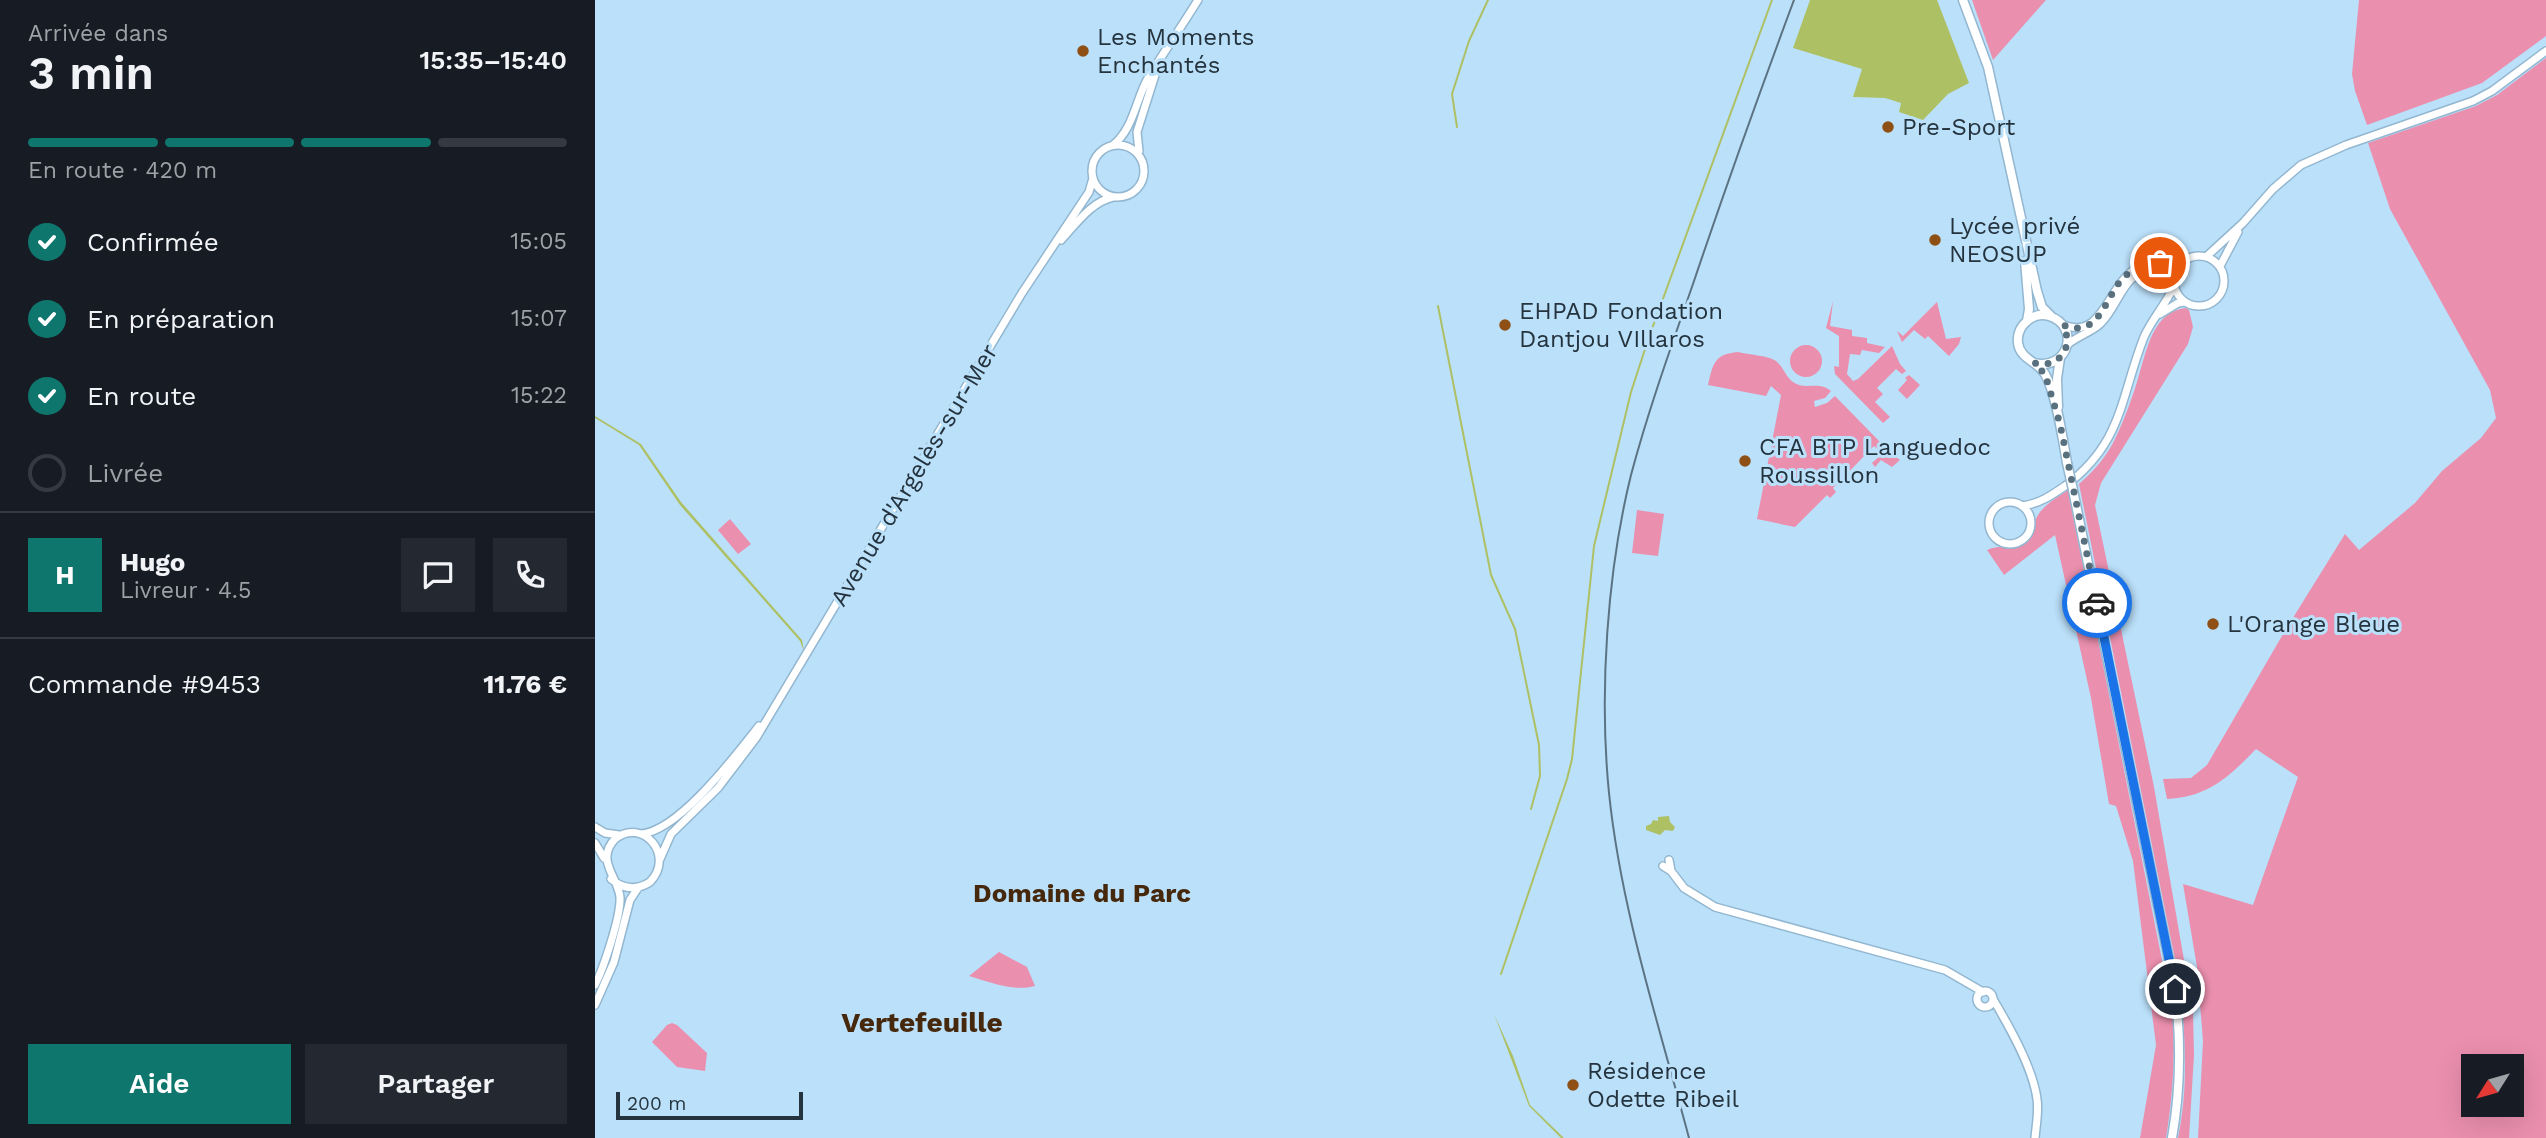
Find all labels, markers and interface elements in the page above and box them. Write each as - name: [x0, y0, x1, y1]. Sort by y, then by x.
- text: Arrivée dans: [28, 20, 168, 47]
- place label: Les Moments Enchantés: [1097, 23, 1255, 79]
- marker: Les Moments Enchantés: [1075, 43, 1091, 59]
- text: 15:35–15:40: [419, 45, 567, 75]
- text: 3 min: [28, 46, 154, 100]
- place label: Pre-Sport: [1902, 113, 2015, 141]
- marker: Pre-Sport: [1880, 119, 1896, 135]
- text: En route · 420 m: [28, 157, 217, 184]
- place label: Lycée privé NEOSUP: [1949, 212, 2080, 268]
- icon: check: [28, 223, 66, 261]
- text: Confirmée: [87, 227, 219, 257]
- text: 15:05: [510, 228, 567, 255]
- marker: Lycée privé NEOSUP: [1927, 232, 1943, 248]
- pin: [2130, 233, 2190, 293]
- icon: bag: [2141, 244, 2179, 282]
- place label: EHPAD Fondation Dantjou VIllaros: [1519, 297, 1723, 353]
- icon: check: [28, 300, 66, 338]
- text: En préparation: [87, 304, 275, 334]
- text: 15:07: [511, 305, 567, 332]
- marker: EHPAD Fondation Dantjou VIllaros: [1497, 317, 1513, 333]
- street label: Avenue d'Argelès-sur-Mer: [825, 339, 1004, 611]
- icon: check: [28, 377, 66, 415]
- text: En route: [87, 381, 196, 411]
- text: 15:22: [511, 382, 567, 409]
- place label: CFA BTP Languedoc Roussillon: [1759, 433, 1991, 489]
- marker: CFA BTP Languedoc Roussillon: [1737, 453, 1753, 469]
- text: Livrée: [87, 458, 163, 488]
- button: chat: [401, 538, 475, 612]
- button: phone: [493, 538, 567, 612]
- text: Hugo: [120, 547, 185, 577]
- text: H: [55, 560, 75, 590]
- courier: [2062, 568, 2132, 638]
- text: Livreur · 4.5: [120, 577, 251, 604]
- icon: car: [2078, 584, 2116, 622]
- place label: L'Orange Bleue: [2227, 610, 2400, 638]
- marker: L'Orange Bleue: [2205, 616, 2221, 632]
- text: Commande #9453: [28, 669, 261, 699]
- text: 11.76 €: [483, 669, 567, 699]
- district label: Domaine du Parc: [973, 878, 1191, 908]
- pin: [2145, 959, 2205, 1019]
- icon: home: [2156, 970, 2194, 1008]
- district label: Vertefeuille: [841, 1006, 1003, 1039]
- button: Aide: [28, 1044, 291, 1124]
- button: Partager: [305, 1044, 567, 1124]
- north arrow: [2461, 1054, 2523, 1116]
- map controls: [2461, 1054, 2524, 1117]
- place label: Résidence Odette Ribeil: [1587, 1057, 1740, 1113]
- marker: Résidence Odette Ribeil: [1565, 1077, 1581, 1093]
- scale bar: [616, 1089, 803, 1121]
- text: 200 m: [627, 1092, 686, 1115]

